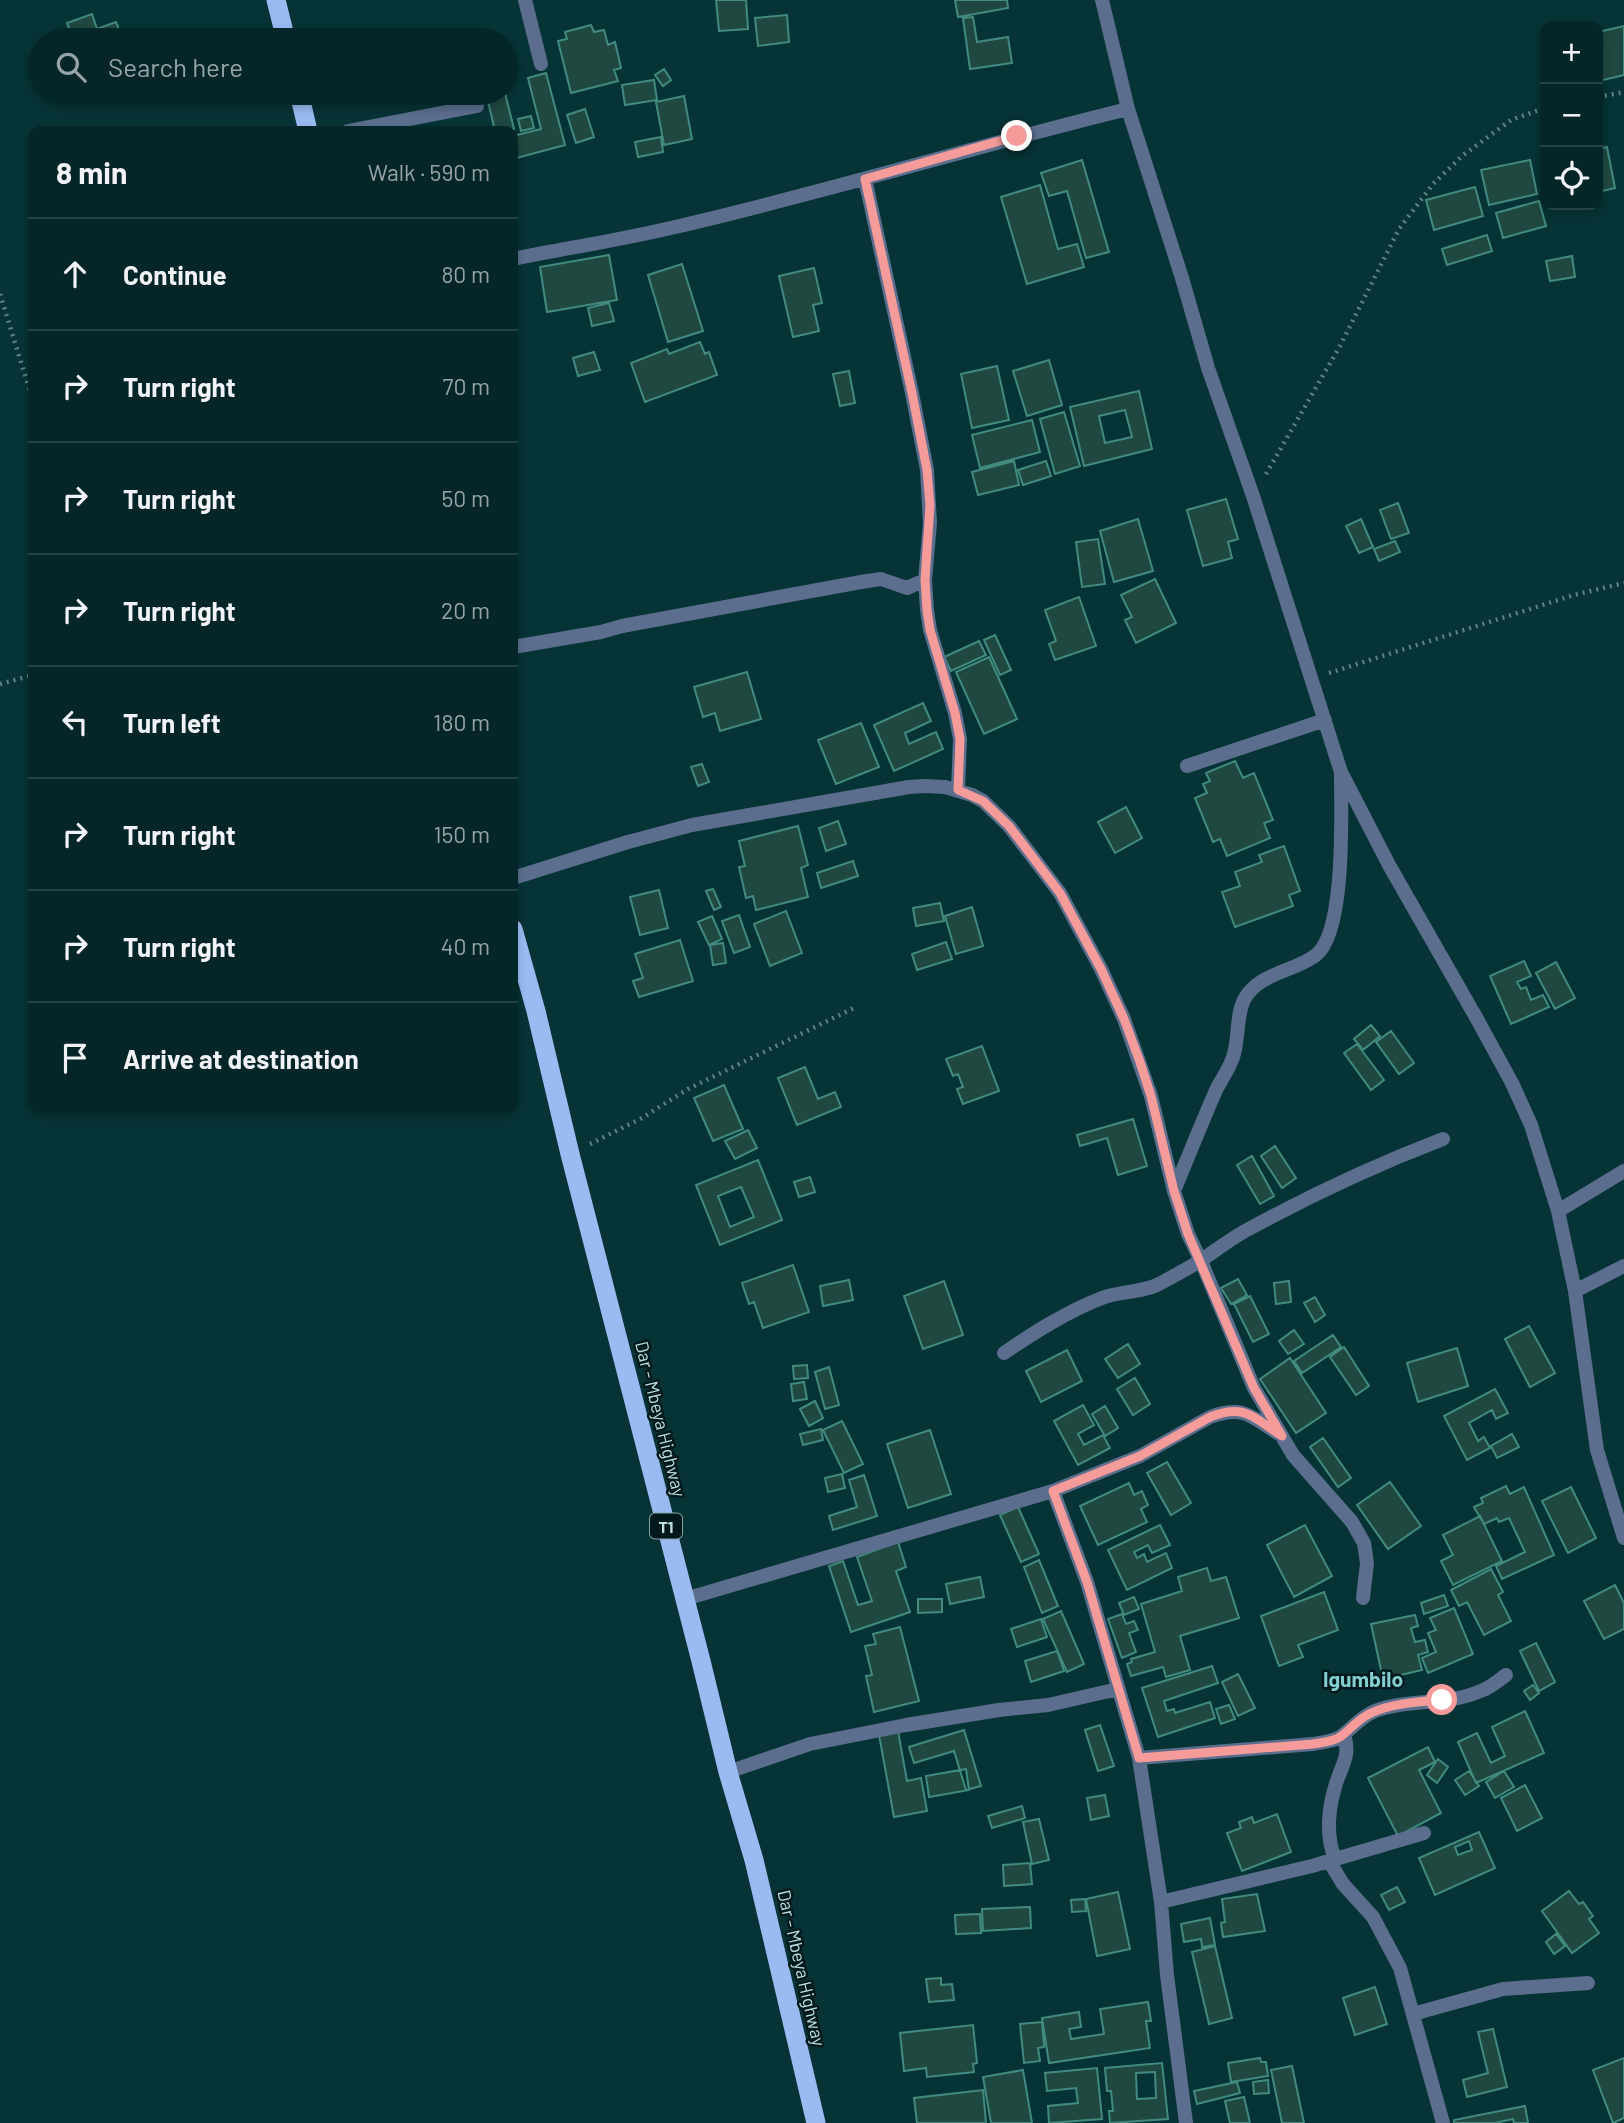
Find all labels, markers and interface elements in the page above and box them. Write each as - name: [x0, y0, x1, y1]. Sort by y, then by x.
- map controls: [1540, 21, 1603, 210]
- button: +: [1540, 21, 1603, 84]
- search box: [28, 28, 518, 105]
- icon: search: [52, 48, 90, 86]
- text: Search here: [108, 51, 243, 82]
- button: −: [1540, 84, 1603, 147]
- route end: [1001, 120, 1032, 151]
- button: locate: [1540, 147, 1603, 210]
- text: 8 min: [56, 154, 127, 190]
- text: Walk · 590 m: [368, 158, 490, 186]
- icon: ahead: [56, 255, 94, 293]
- text: Continue: [123, 259, 227, 290]
- text: 80 m: [441, 260, 490, 288]
- icon: right: [56, 367, 94, 405]
- text: Turn right: [123, 371, 236, 402]
- text: 70 m: [443, 372, 490, 400]
- icon: right: [56, 479, 94, 517]
- text: Turn right: [123, 483, 236, 514]
- text: 50 m: [442, 484, 490, 512]
- icon: right: [56, 591, 94, 629]
- text: Turn right: [123, 595, 236, 626]
- text: 20 m: [441, 596, 490, 624]
- icon: left: [56, 703, 94, 741]
- text: Turn left: [123, 707, 221, 738]
- text: 180 m: [433, 708, 490, 736]
- icon: right: [56, 815, 94, 853]
- text: Turn right: [123, 819, 236, 850]
- text: 150 m: [434, 820, 490, 848]
- icon: right: [56, 927, 94, 965]
- text: Turn right: [123, 931, 236, 962]
- text: 40 m: [441, 932, 490, 960]
- icon: arrive: [56, 1039, 94, 1077]
- text: Arrive at destination: [123, 1043, 359, 1074]
- street label: Dar - Mbeya Highway: [631, 1339, 691, 1499]
- road number: T1: [650, 1514, 682, 1538]
- district label: Igumbilo: [1323, 1666, 1403, 1691]
- route start: [1426, 1684, 1457, 1715]
- street label: Dar - Mbeya Highway: [773, 1888, 831, 2048]

